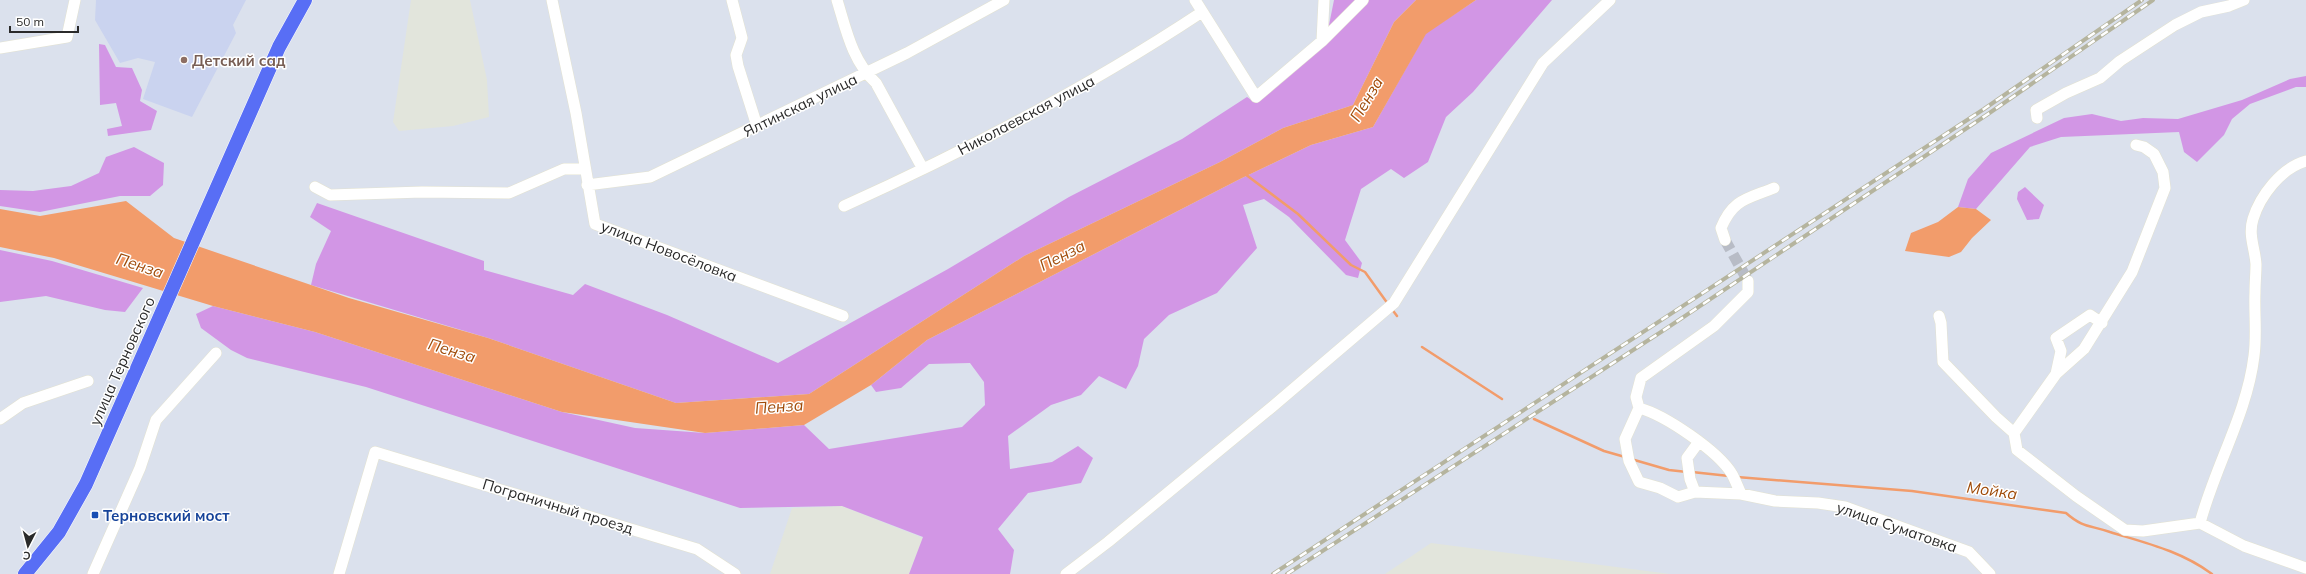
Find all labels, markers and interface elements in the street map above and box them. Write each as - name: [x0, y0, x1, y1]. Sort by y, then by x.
- scale bar: [10, 8, 78, 34]
- text: 50 m: [16, 14, 44, 29]
- place label: Детский сад: [192, 51, 286, 70]
- marker: Детский сад: [179, 55, 189, 65]
- street label: Ялтинская улица: [740, 69, 860, 141]
- street label: Николаевская улица: [954, 71, 1098, 159]
- water label: Пенза: [1345, 73, 1387, 125]
- street label: улица Новосёловка: [598, 216, 740, 286]
- water label: Пенза: [1036, 235, 1088, 275]
- water label: Пенза: [114, 248, 166, 282]
- street label: улица Терновского: [85, 294, 159, 428]
- water label: Пенза: [426, 333, 478, 367]
- water label: Пенза: [754, 394, 804, 418]
- street label: Пограничный проезд: [480, 474, 636, 538]
- water label: Мойка: [1965, 477, 2019, 503]
- street label: улица Суматовка: [1834, 497, 1960, 557]
- place label: Терновский мост: [103, 506, 230, 525]
- marker: Терновский мост: [90, 510, 100, 520]
- north arrow: [8, 526, 48, 566]
- text: С: [22, 549, 31, 563]

